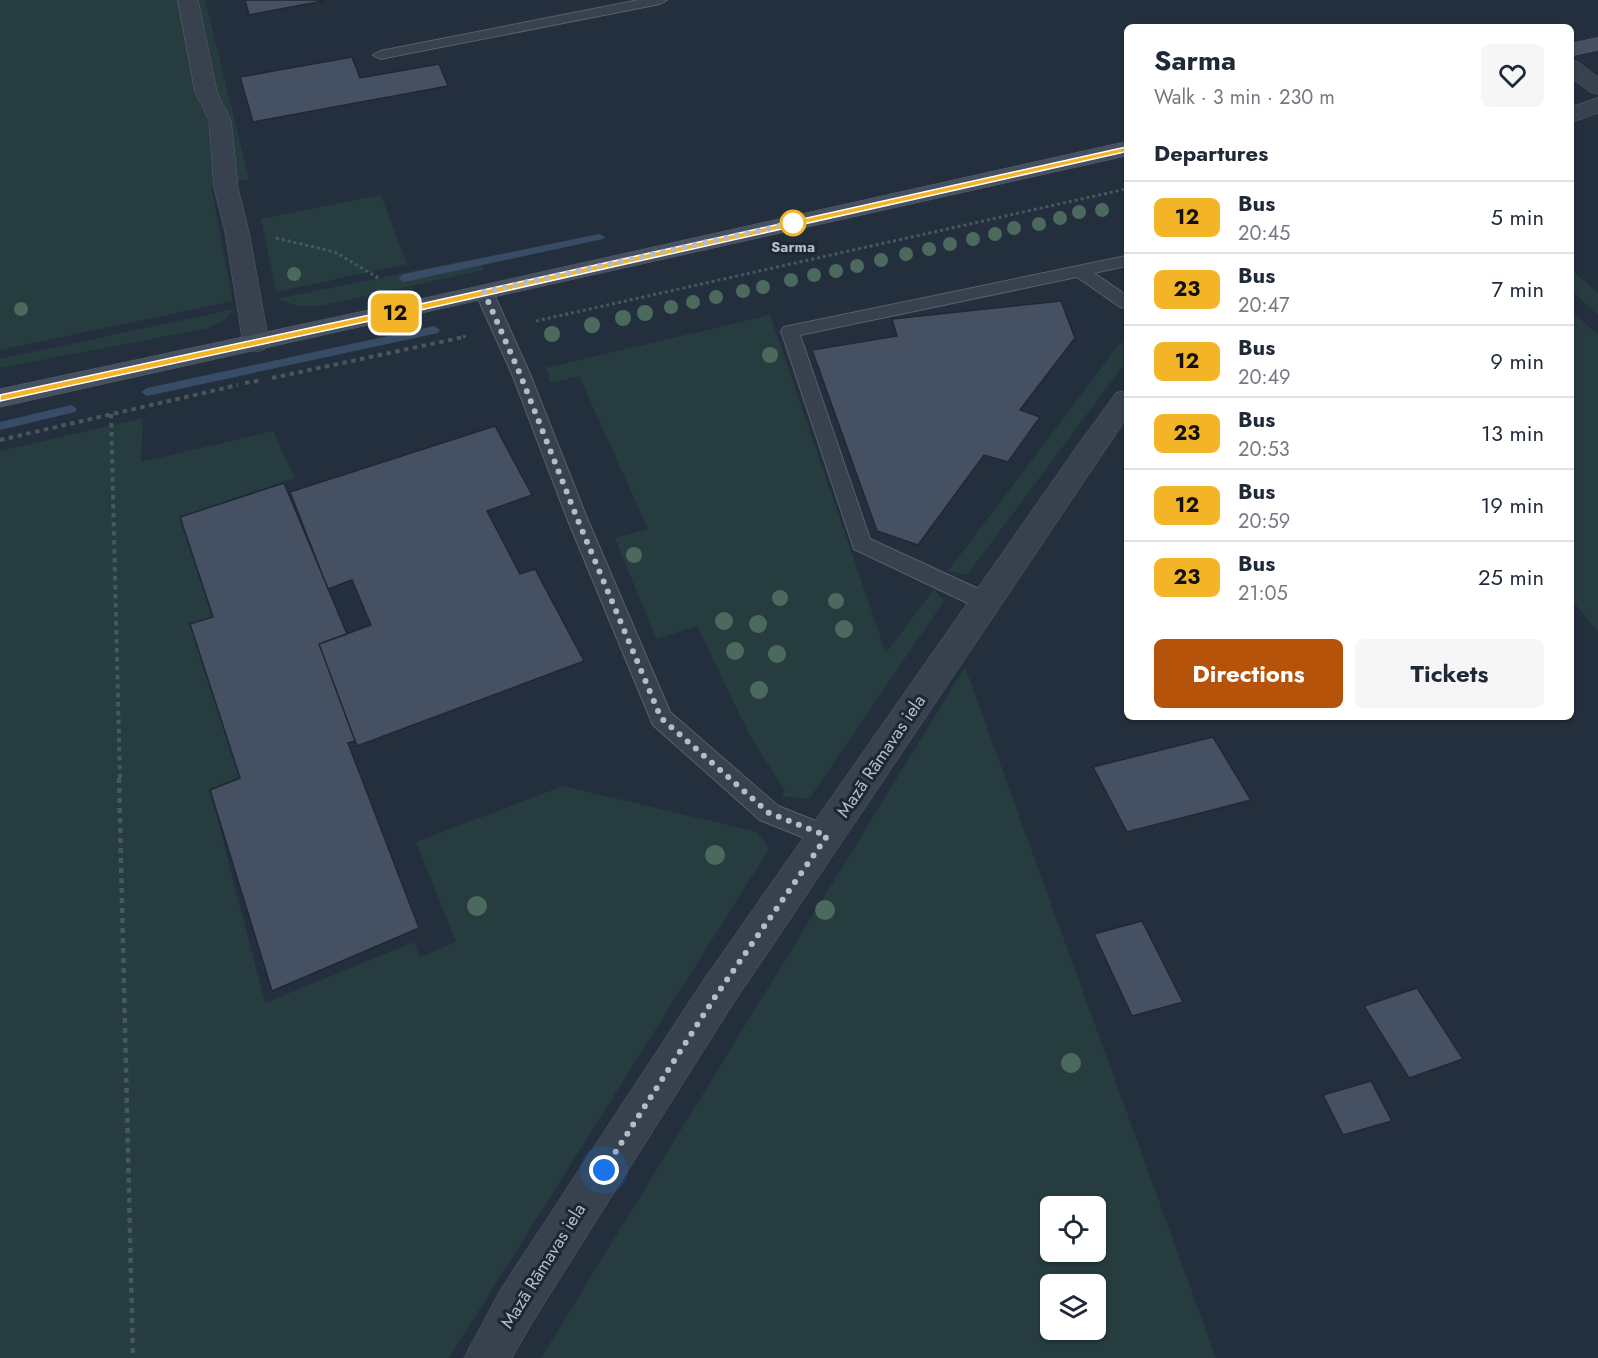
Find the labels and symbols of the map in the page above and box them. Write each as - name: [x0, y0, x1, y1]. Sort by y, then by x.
- marker: Sarma: [780, 210, 806, 236]
- place label: Sarma: [771, 236, 815, 258]
- line badge: 12: [368, 294, 422, 332]
- street label: Mazā Rāmavas iela: [830, 689, 932, 823]
- your location: [589, 1155, 619, 1185]
- street label: Mazā Rāmavas iela: [494, 1198, 592, 1334]

